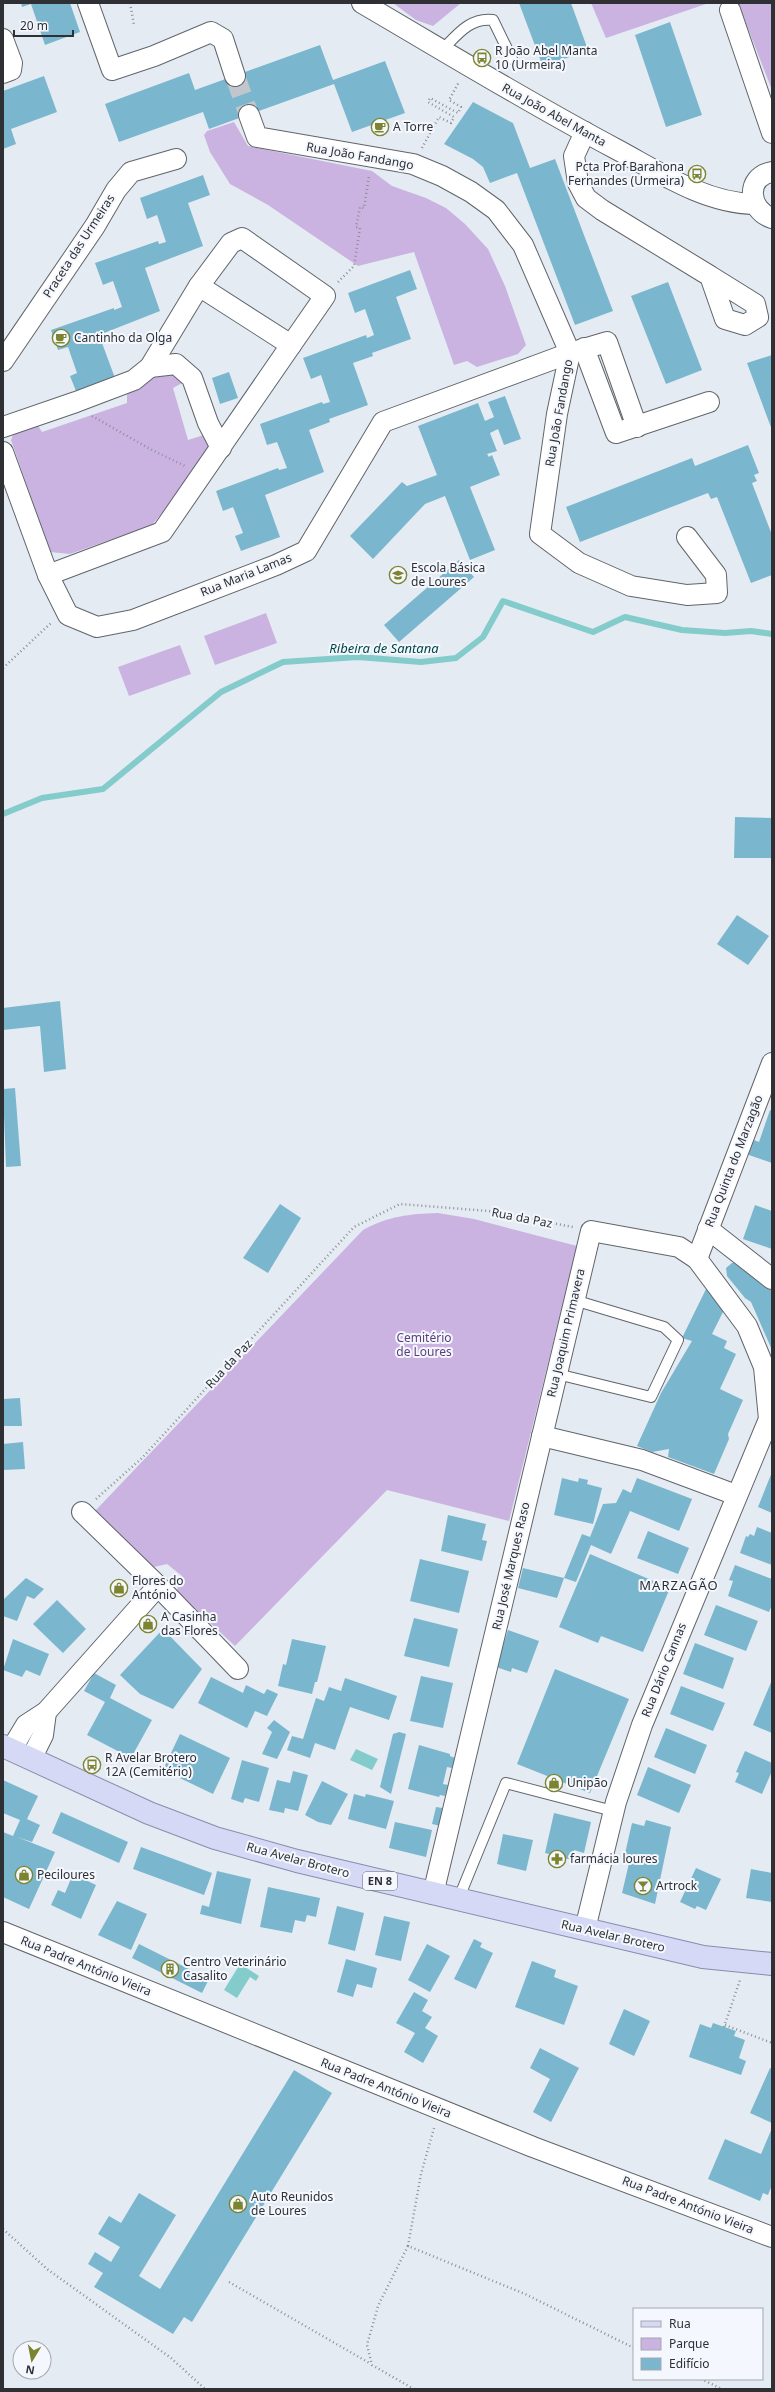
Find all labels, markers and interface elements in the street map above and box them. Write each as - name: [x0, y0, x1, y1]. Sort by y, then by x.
- scale bar: [14, 12, 73, 38]
- text: 20 m: [20, 17, 48, 34]
- place label: R João Abel Manta 10 (Urmeira): [495, 42, 597, 73]
- bus stop icon: R João Abel Manta 10 (Urmeira): [472, 48, 492, 68]
- street label: Rua João Abel Manta: [499, 79, 609, 150]
- cafe icon: A Torre: [370, 117, 390, 137]
- place label: A Torre: [393, 118, 434, 135]
- street label: Rua João Fandango: [305, 138, 415, 173]
- place label: Pcta Prof Barahona Fernandes (Urmeira): [568, 158, 684, 189]
- bus stop icon: Pcta Prof Barahona Fernandes (Urmeira): [687, 164, 707, 184]
- street label: Praceta das Urmeiras: [39, 190, 119, 301]
- cafe icon: Cantinho da Olga: [51, 328, 71, 348]
- place label: Cantinho da Olga: [74, 329, 172, 346]
- street label: Rua João Fandango: [541, 358, 576, 468]
- street label: Rua Maria Lamas: [198, 548, 294, 601]
- place label: Escola Básica de Loures: [411, 559, 485, 590]
- school or university icon: Escola Básica de Loures: [388, 565, 408, 585]
- water label: Ribeira de Santana: [329, 639, 439, 657]
- street label: Rua Quinta do Marzagão: [700, 1092, 767, 1229]
- street label: Rua da Paz: [490, 1203, 554, 1232]
- street label: Rua Joaquim Primavera: [542, 1267, 589, 1399]
- park label: Cemitério de Loures: [396, 1329, 452, 1360]
- street label: Rua da Paz: [201, 1335, 256, 1392]
- street label: Rua José Marques Raso: [488, 1500, 534, 1632]
- place label: Flores do António: [132, 1572, 184, 1603]
- district label: MARZAGÃO: [639, 1576, 719, 1594]
- shop icon: Flores do António: [109, 1578, 129, 1598]
- place label: A Casinha das Flores: [161, 1608, 218, 1639]
- shop icon: A Casinha das Flores: [138, 1614, 158, 1634]
- street label: Rua Dário Cannas: [637, 1620, 690, 1719]
- place label: R Avelar Brotero 12A (Cemitério): [105, 1749, 197, 1780]
- bus stop icon: R Avelar Brotero 12A (Cemitério): [82, 1755, 102, 1775]
- shop icon: Unipão: [544, 1773, 564, 1793]
- place label: Unipão: [567, 1774, 608, 1791]
- street label: Rua Avelar Brotero: [245, 1838, 352, 1881]
- pharmacy icon: farmácia loures: [547, 1849, 567, 1869]
- place label: farmácia loures: [570, 1850, 658, 1867]
- shop icon: Peciloures: [14, 1865, 34, 1885]
- place label: Peciloures: [37, 1866, 95, 1883]
- road number: EN 8: [363, 1872, 397, 1890]
- bar icon: Artrock: [633, 1876, 653, 1896]
- place label: Artrock: [656, 1877, 698, 1894]
- street label: Rua Avelar Brotero: [560, 1915, 667, 1956]
- street label: Rua Padre António Vieira: [18, 1931, 154, 2000]
- place label: Centro Veterinário Casalito: [183, 1953, 287, 1984]
- building icon: Centro Veterinário Casalito: [160, 1959, 180, 1979]
- street label: Rua Padre António Vieira: [318, 2053, 454, 2122]
- street label: Rua Padre António Vieira: [620, 2172, 757, 2238]
- place label: Auto Reunidos de Loures: [251, 2188, 334, 2219]
- shop icon: Auto Reunidos de Loures: [228, 2194, 248, 2214]
- legend: [633, 2308, 763, 2380]
- text: Rua: [669, 2315, 691, 2332]
- text: Parque: [669, 2335, 710, 2352]
- north arrow: [12, 2340, 52, 2380]
- text: Edifício: [669, 2355, 710, 2372]
- text: N: [24, 2362, 36, 2379]

